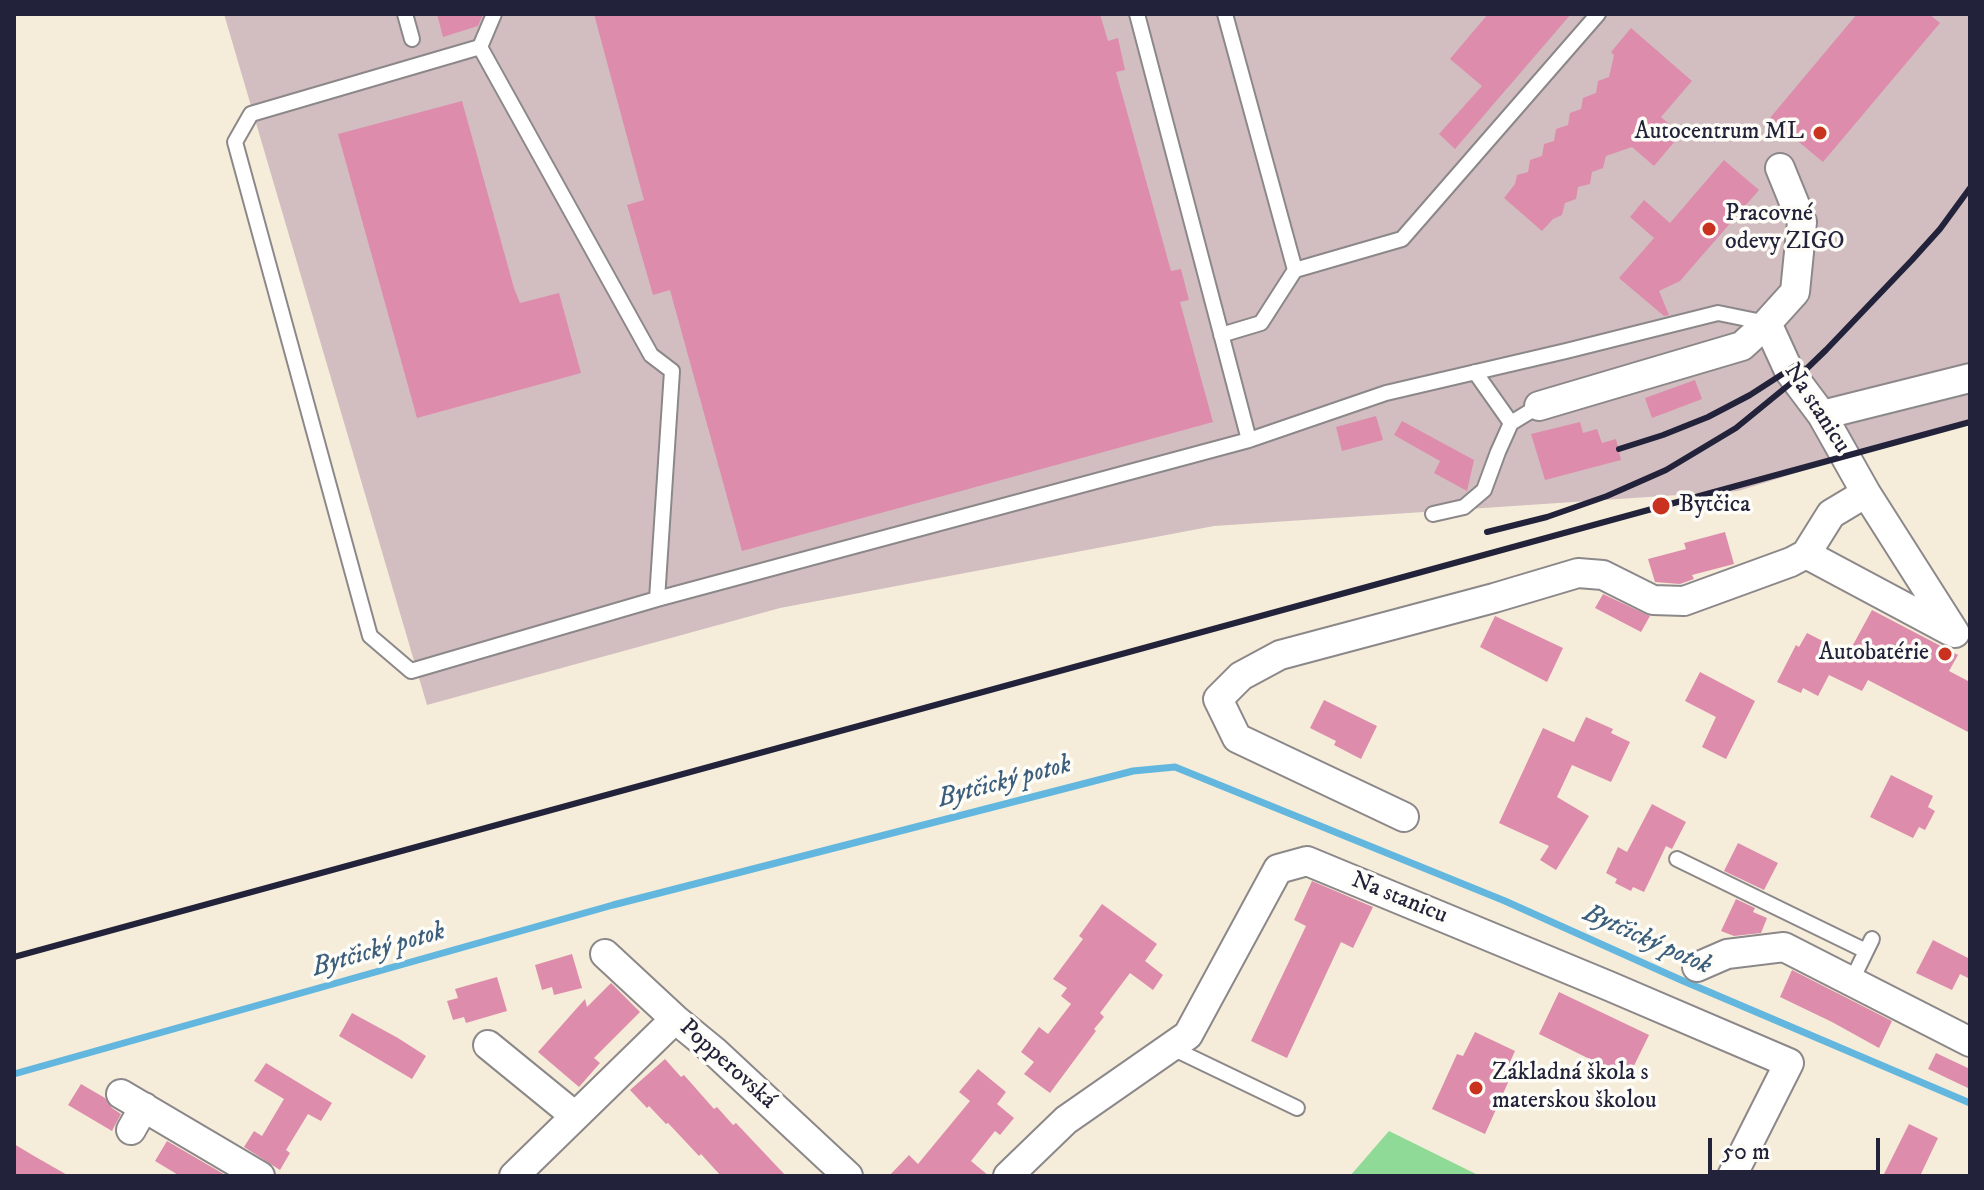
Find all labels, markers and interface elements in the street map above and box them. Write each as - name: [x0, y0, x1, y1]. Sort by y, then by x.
- place label: Autocentrum ML: [1634, 119, 1804, 147]
- marker: Autocentrum ML: [1811, 124, 1829, 142]
- place label: Pracovné odevy ZIGO: [1725, 201, 1845, 257]
- marker: Pracovné odevy ZIGO: [1700, 220, 1718, 238]
- street label: Na stanicu: [1776, 359, 1856, 459]
- place label: Bytčica: [1679, 492, 1750, 520]
- marker: Bytčica: [1650, 495, 1672, 517]
- place label: Autobatérie: [1819, 640, 1929, 668]
- marker: Autobatérie: [1936, 645, 1954, 663]
- water label: Bytčický potok: [935, 750, 1075, 816]
- street label: Na stanicu: [1347, 867, 1451, 931]
- water label: Bytčický potok: [1578, 899, 1716, 983]
- water label: Bytčický potok: [309, 917, 449, 985]
- street label: Popperovská: [673, 1014, 781, 1116]
- place label: Základná škola s materskou školou: [1492, 1060, 1657, 1116]
- marker: Základná škola s materskou školou: [1467, 1079, 1485, 1097]
- scale bar: [1712, 1122, 1884, 1172]
- text: 50 m: [1722, 1137, 1770, 1167]

